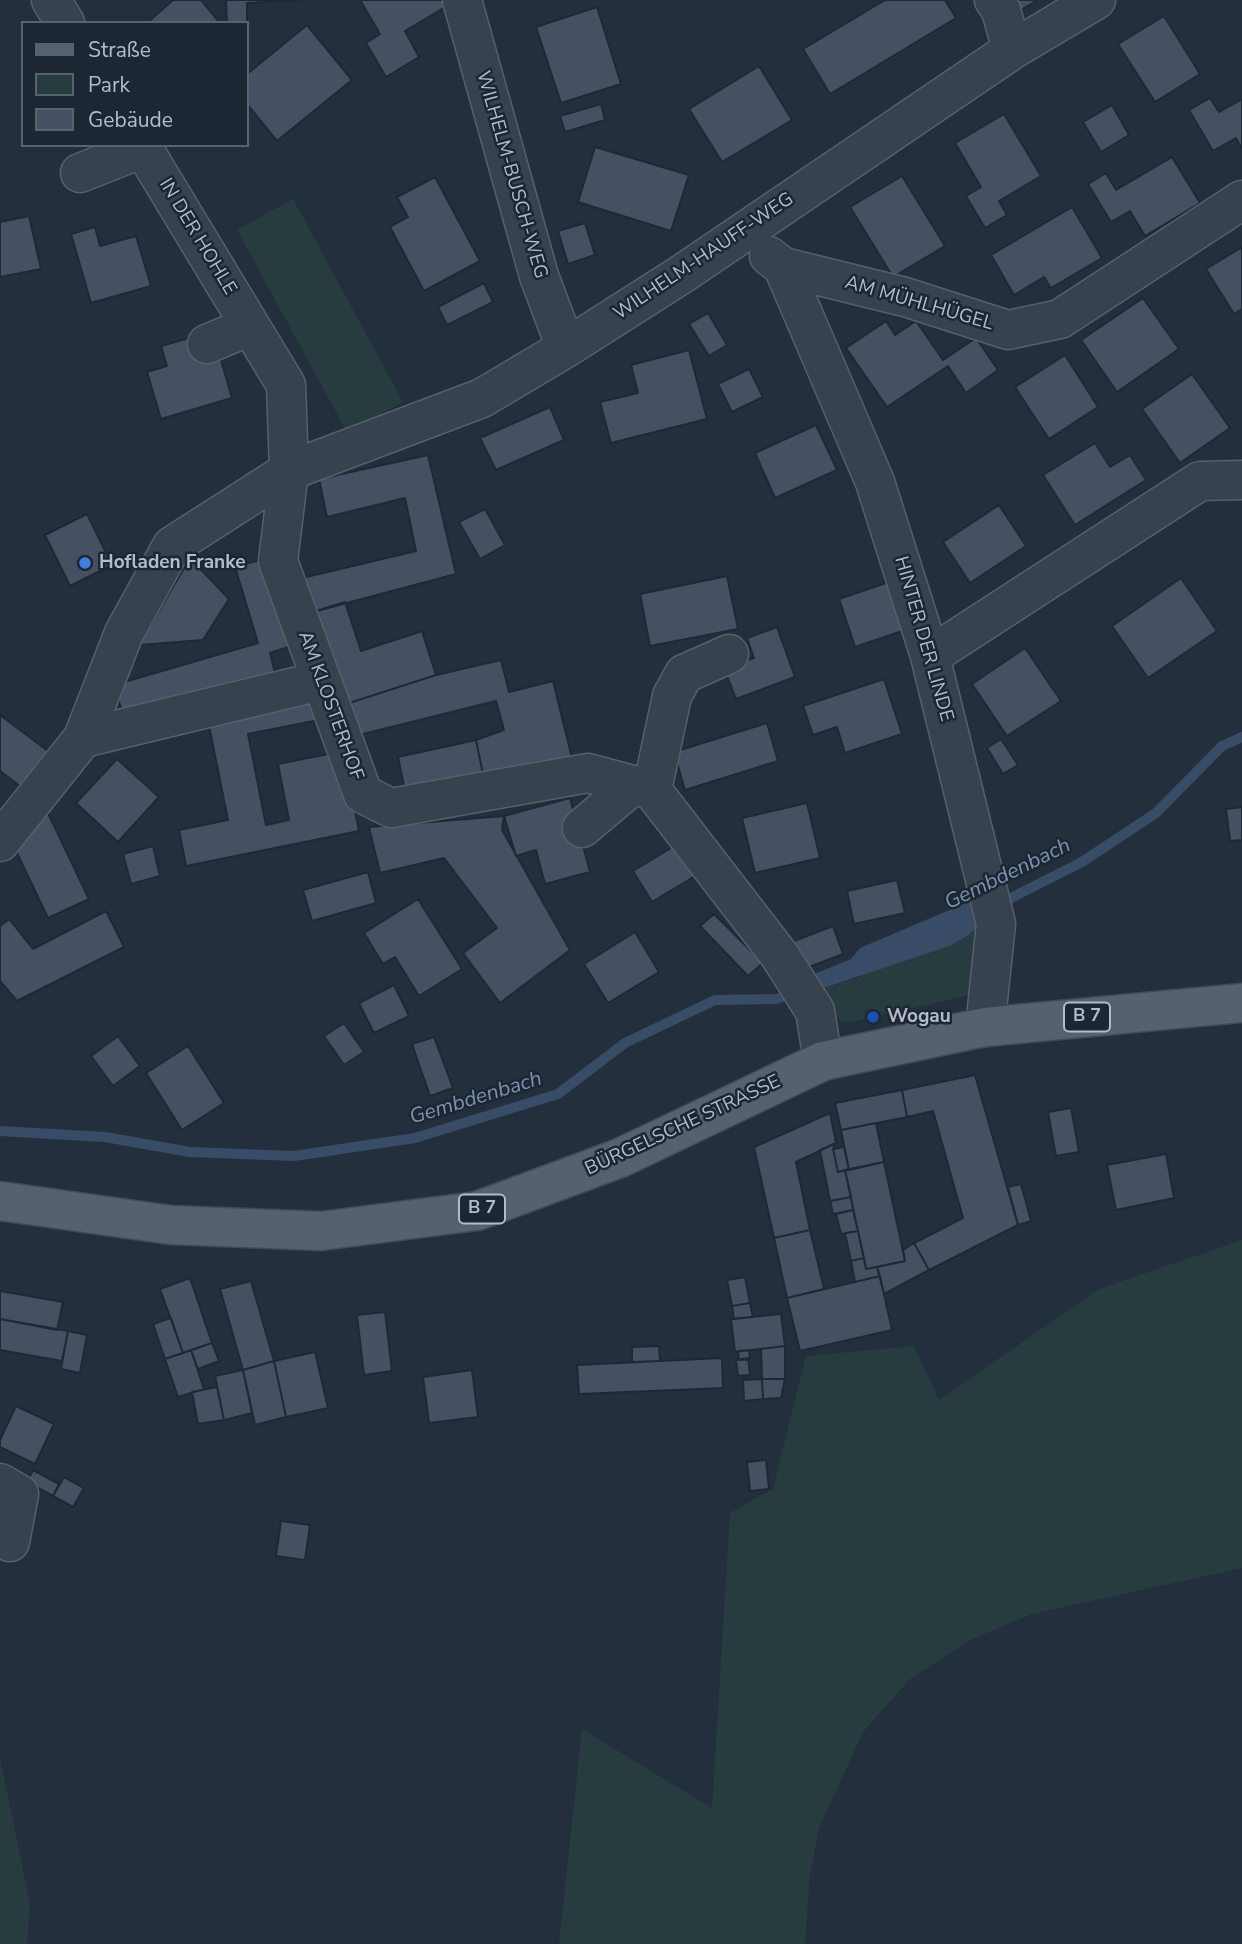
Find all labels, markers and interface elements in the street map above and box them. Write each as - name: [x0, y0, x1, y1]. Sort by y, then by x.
- legend: [21, 21, 248, 147]
- text: Straße: [88, 36, 151, 64]
- street label: WILHELM-BUSCH-WEG: [470, 69, 552, 281]
- text: Park: [88, 71, 130, 99]
- text: Gebäude: [88, 106, 173, 134]
- street label: IN DER HOHLE: [153, 175, 241, 299]
- street label: WILHELM-HAUFF-WEG: [610, 188, 798, 326]
- street label: AM MÜHLHÜGEL: [842, 272, 996, 336]
- place label: Hofladen Franke: [99, 552, 245, 574]
- street label: HINTER DER LINDE: [889, 554, 957, 724]
- marker: Hofladen Franke: [77, 555, 93, 571]
- street label: AM KLOSTERHOF: [292, 628, 368, 784]
- water label: Gembdenbach: [941, 834, 1075, 916]
- road number: B 7: [1064, 1002, 1110, 1032]
- place label: Wogau: [887, 1006, 951, 1028]
- marker: Wogau: [865, 1009, 881, 1025]
- water label: Gembdenbach: [407, 1067, 545, 1131]
- street label: BÜRGELSCHE STRASSE: [582, 1071, 784, 1181]
- road number: B 7: [459, 1194, 505, 1224]

